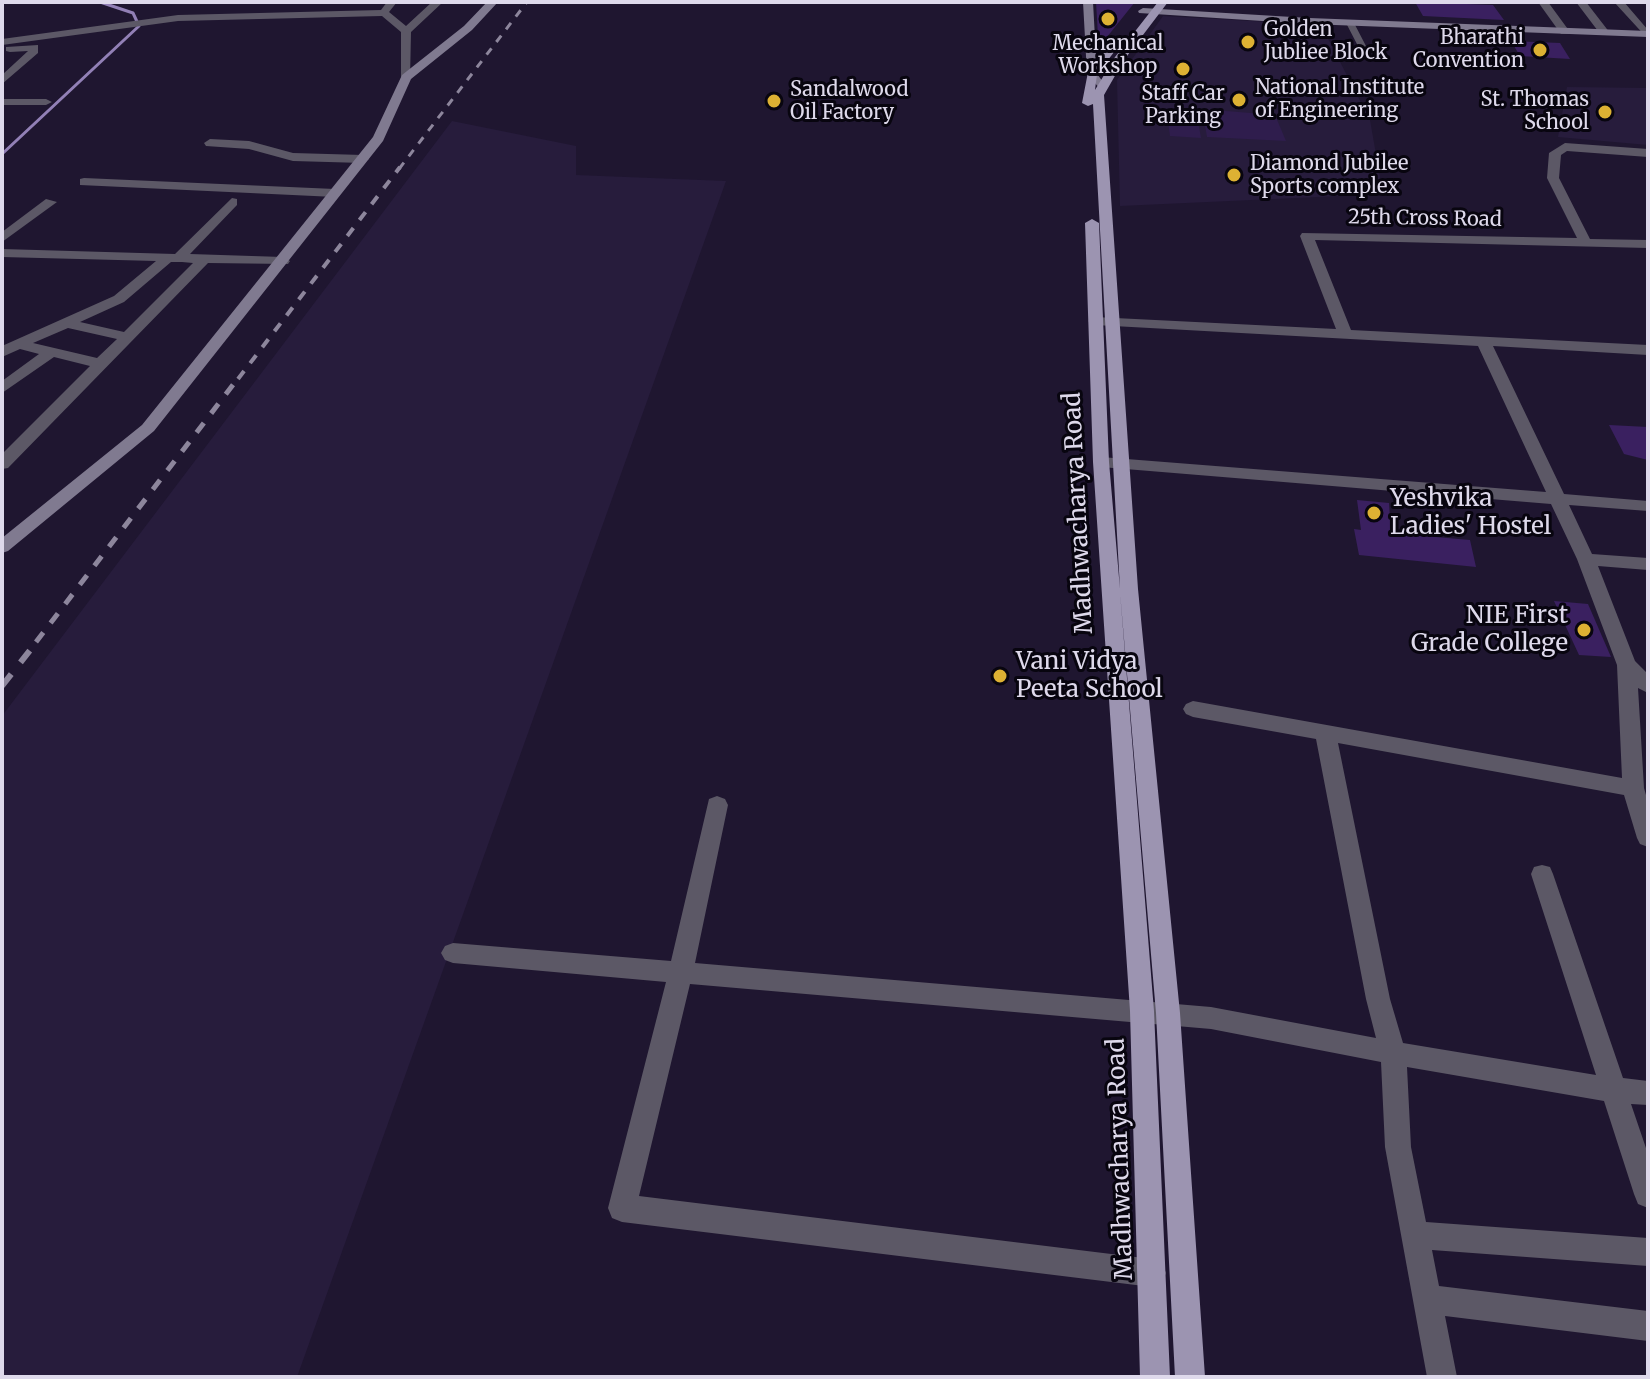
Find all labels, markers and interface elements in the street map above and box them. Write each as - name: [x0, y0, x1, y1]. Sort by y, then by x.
- marker: Mechanical Workshop: [1099, 10, 1117, 28]
- place label: Golden Jubliee Block: [1264, 18, 1387, 65]
- place label: Bharathi Convention: [1413, 26, 1524, 73]
- place label: Mechanical Workshop: [1053, 32, 1163, 79]
- marker: Golden Jubliee Block: [1239, 33, 1257, 51]
- marker: Bharathi Convention: [1531, 41, 1549, 59]
- marker: Staff Car Parking: [1174, 60, 1192, 78]
- place label: National Institute of Engineering: [1255, 76, 1424, 123]
- place label: Sandalwood Oil Factory: [790, 78, 909, 125]
- place label: Staff Car Parking: [1141, 82, 1225, 129]
- place label: St. Thomas School: [1480, 88, 1589, 135]
- marker: National Institute of Engineering: [1230, 91, 1248, 109]
- marker: Sandalwood Oil Factory: [765, 92, 783, 110]
- marker: St. Thomas School: [1596, 103, 1614, 121]
- place label: Diamond Jubilee Sports complex: [1250, 152, 1408, 199]
- marker: Diamond Jubilee Sports complex: [1225, 166, 1243, 184]
- street label: 25th Cross Road: [1348, 206, 1502, 232]
- street label: Madhwacharya Road: [1058, 391, 1100, 635]
- place label: Yeshvika Ladies' Hostel: [1390, 485, 1551, 541]
- marker: Yeshvika Ladies' Hostel: [1365, 504, 1383, 522]
- place label: NIE First Grade College: [1411, 602, 1568, 658]
- marker: NIE First Grade College: [1575, 621, 1593, 639]
- place label: Vani Vidya Peeta School: [1016, 648, 1163, 704]
- marker: Vani Vidya Peeta School: [991, 667, 1009, 685]
- street label: Madhwacharya Road: [1102, 1038, 1140, 1280]

